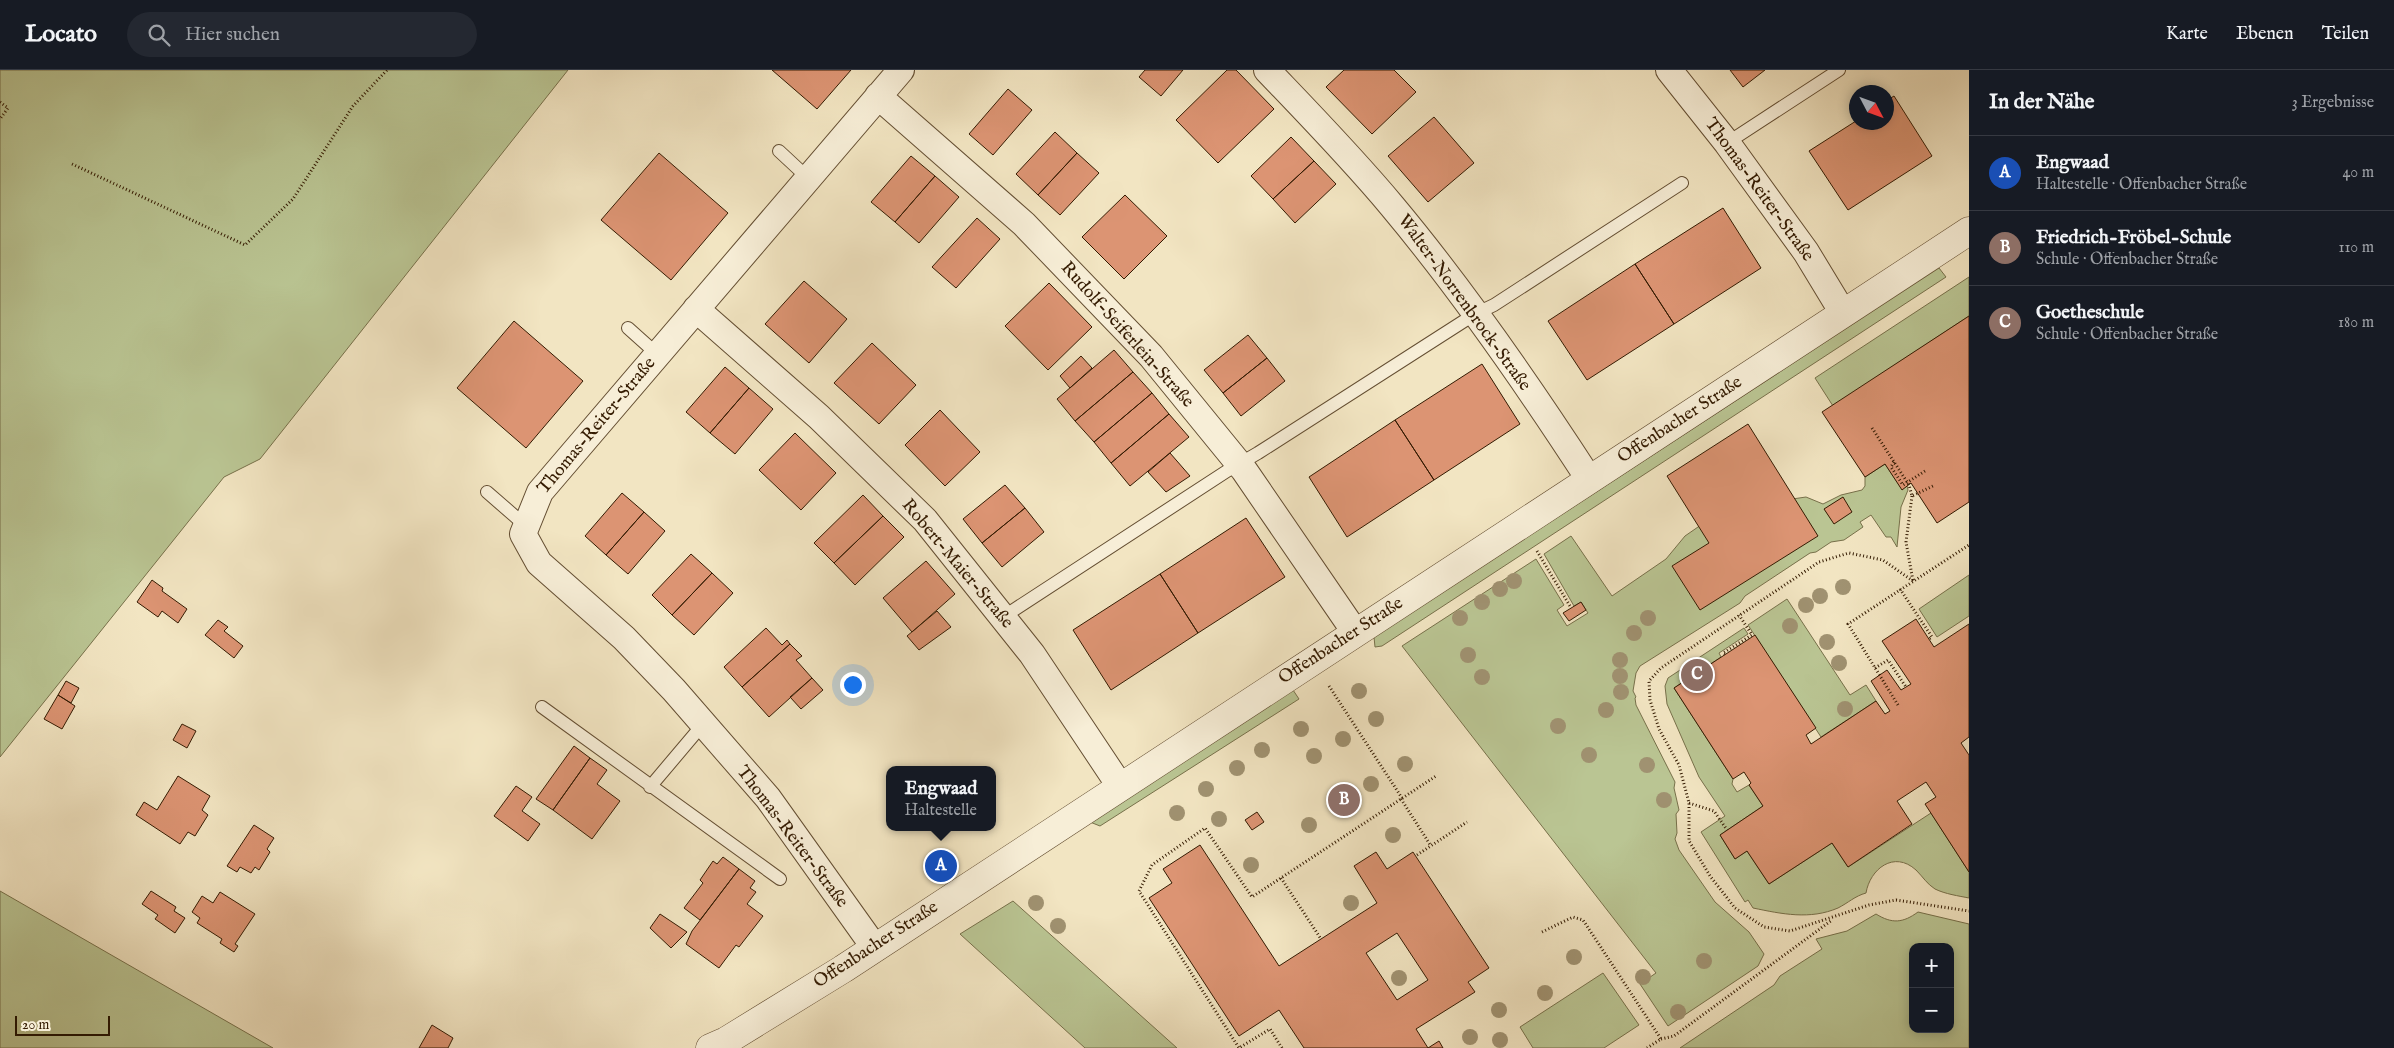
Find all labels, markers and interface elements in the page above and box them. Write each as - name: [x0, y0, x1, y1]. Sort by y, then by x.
- search box: [127, 12, 477, 57]
- text: Locato: [25, 19, 97, 50]
- icon: search: [145, 21, 173, 49]
- text: Hier suchen: [185, 23, 280, 47]
- text: Karte: [2166, 23, 2208, 46]
- text: Ebenen: [2236, 23, 2294, 46]
- text: Teilen: [2322, 23, 2369, 46]
- north arrow: [1849, 85, 1894, 130]
- text: In der Nähe: [1989, 89, 2095, 116]
- text: 3 Ergebnisse: [2292, 93, 2374, 113]
- street label: Thomas-Reiter-Straße: [1699, 114, 1819, 266]
- text: Engwaad: [2036, 151, 2109, 175]
- text: A: [2000, 163, 2010, 183]
- text: 40 m: [2342, 163, 2374, 183]
- text: Haltestelle · Offenbacher Straße: [2036, 175, 2247, 195]
- street label: Walter-Norrenbrock-Straße: [1392, 210, 1536, 396]
- text: Friedrich-Fröbel-Schule: [2036, 226, 2231, 250]
- text: B: [2000, 238, 2010, 258]
- text: 110 m: [2338, 238, 2374, 258]
- text: Schule · Offenbacher Straße: [2036, 250, 2218, 270]
- street label: Rudolf-Seiferlein-Straße: [1055, 257, 1199, 413]
- text: Goetheschule: [2036, 301, 2144, 325]
- text: C: [1999, 313, 2011, 333]
- text: 180 m: [2338, 313, 2374, 333]
- text: Schule · Offenbacher Straße: [2036, 325, 2218, 345]
- street label: Thomas-Reiter-Straße: [533, 353, 661, 499]
- street label: Offenbacher Straße: [1613, 371, 1747, 469]
- street label: Robert-Maier-Straße: [896, 494, 1018, 634]
- street label: Offenbacher Straße: [1274, 592, 1408, 690]
- pin: C: [1681, 656, 1713, 694]
- your location: [840, 672, 866, 698]
- street label: Thomas-Reiter-Straße: [731, 761, 853, 913]
- popup: [886, 766, 996, 831]
- text: Engwaad: [905, 777, 977, 801]
- pin: B: [1328, 781, 1360, 819]
- text: Haltestelle: [905, 801, 977, 821]
- pin: A: [925, 847, 957, 885]
- street label: Offenbacher Straße: [809, 896, 943, 994]
- map controls: [1909, 943, 1954, 1033]
- button: +: [1909, 943, 1954, 988]
- button: −: [1909, 988, 1954, 1033]
- scale bar: [15, 1013, 110, 1036]
- text: 20 m: [22, 1016, 49, 1034]

